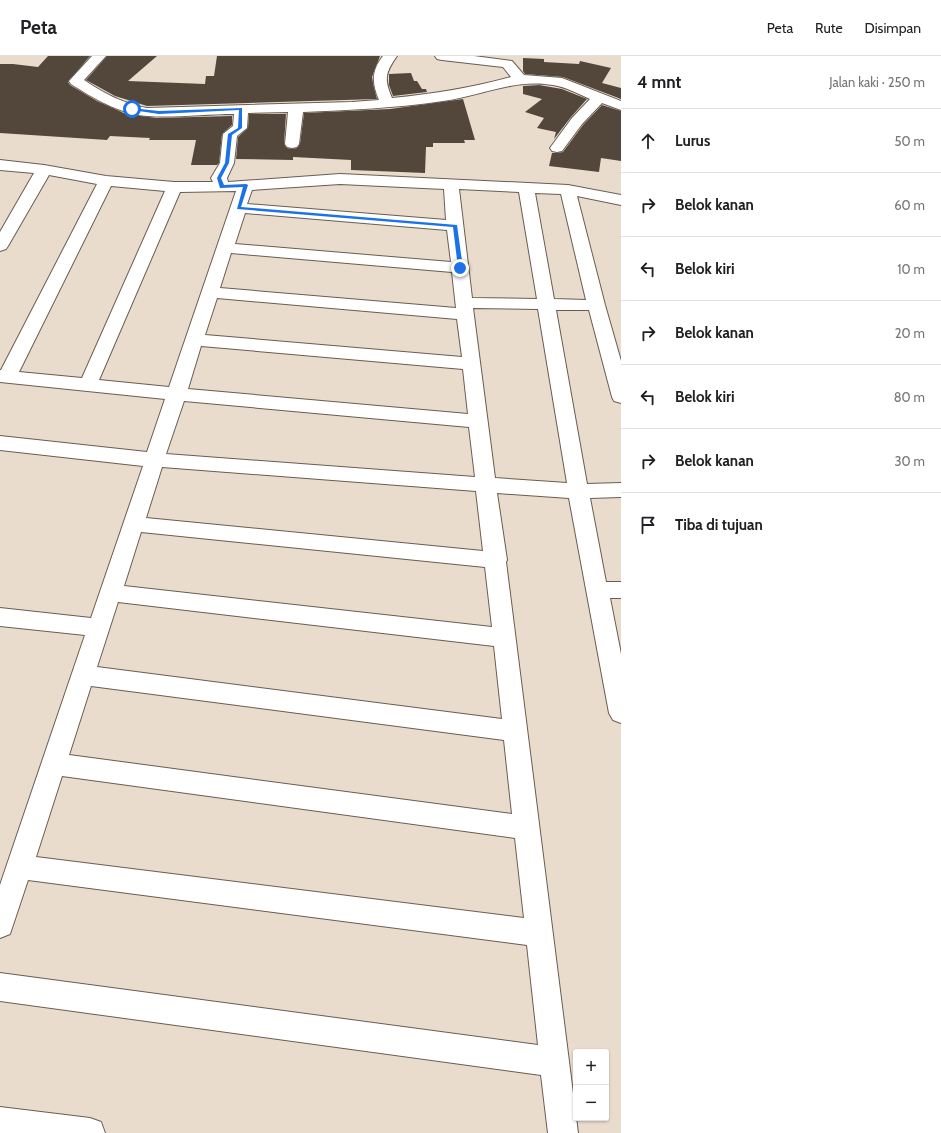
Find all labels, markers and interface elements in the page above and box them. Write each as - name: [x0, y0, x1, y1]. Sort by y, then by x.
- text: Peta: [20, 16, 57, 39]
- text: Peta: [767, 19, 793, 37]
- text: Rute: [815, 19, 843, 37]
- text: Disimpan: [865, 19, 921, 37]
- text: 4 mnt: [637, 72, 681, 92]
- text: Jalan kaki · 250 m: [829, 74, 925, 90]
- route start: [123, 100, 141, 118]
- icon: ahead: [637, 130, 659, 152]
- text: Lurus: [675, 132, 710, 150]
- text: 50 m: [895, 133, 925, 149]
- icon: right: [637, 194, 659, 216]
- text: Belok kanan: [675, 196, 754, 214]
- text: 60 m: [894, 197, 925, 213]
- icon: left: [637, 258, 659, 280]
- route end: [451, 259, 469, 277]
- text: Belok kiri: [675, 260, 735, 278]
- text: 10 m: [897, 261, 925, 277]
- icon: right: [637, 322, 659, 344]
- text: Belok kanan: [675, 324, 754, 342]
- text: 20 m: [895, 325, 925, 341]
- icon: left: [637, 386, 659, 408]
- text: Belok kiri: [675, 388, 735, 406]
- text: 80 m: [894, 389, 925, 405]
- icon: right: [637, 450, 659, 472]
- text: Belok kanan: [675, 452, 754, 470]
- text: 30 m: [895, 453, 925, 469]
- icon: arrive: [637, 514, 659, 536]
- text: Tiba di tujuan: [675, 516, 763, 534]
- map controls: [573, 1049, 609, 1121]
- button: +: [573, 1049, 609, 1085]
- button: −: [573, 1085, 609, 1121]

